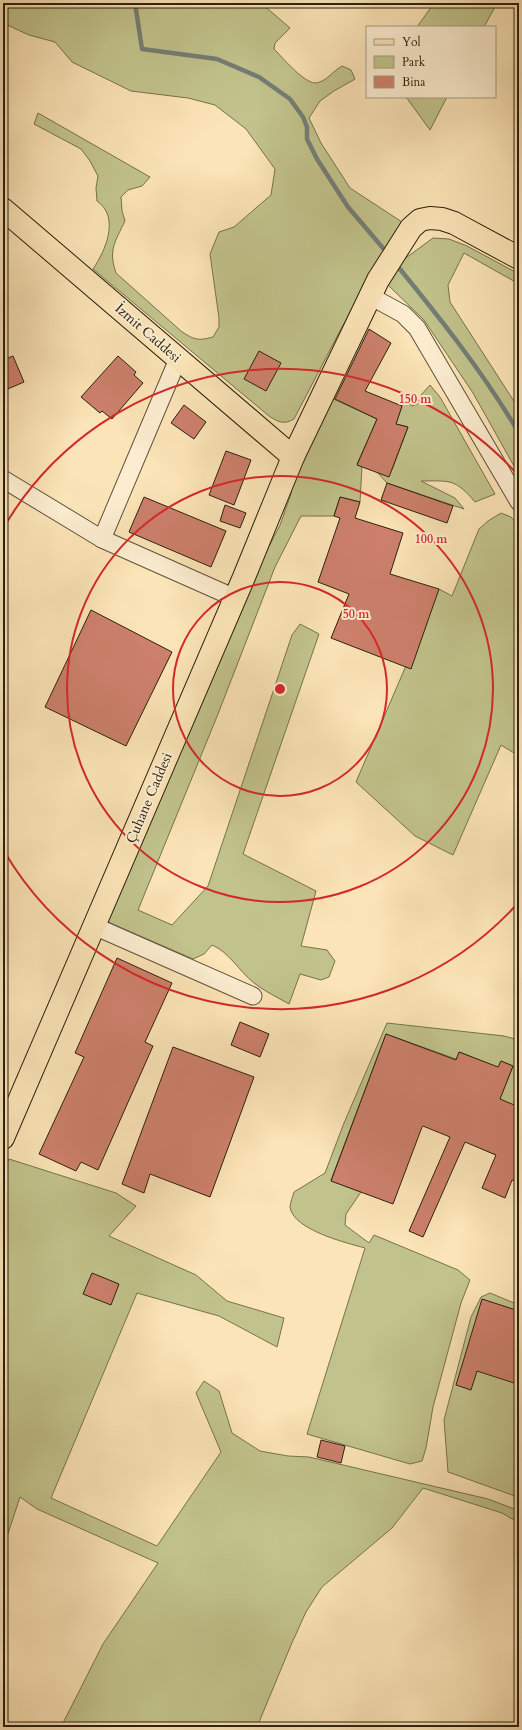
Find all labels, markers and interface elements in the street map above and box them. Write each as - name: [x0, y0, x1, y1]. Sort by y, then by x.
- legend: [366, 26, 496, 98]
- text: Yol: [402, 34, 421, 50]
- text: Park: [402, 54, 426, 70]
- text: Bina: [402, 74, 426, 90]
- street label: İzmit Caddesi: [111, 299, 185, 367]
- text: 150 m: [399, 391, 432, 407]
- text: 100 m: [415, 531, 448, 547]
- text: 50 m: [343, 606, 370, 622]
- centre of rings: [273, 682, 287, 696]
- street label: Çuhane Caddesi: [121, 750, 177, 846]

